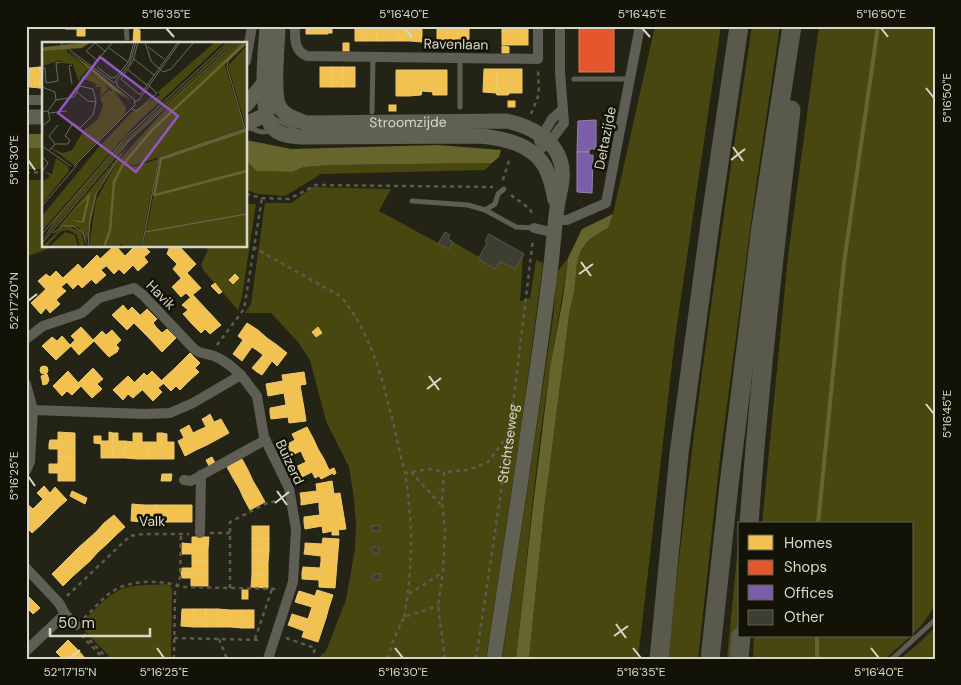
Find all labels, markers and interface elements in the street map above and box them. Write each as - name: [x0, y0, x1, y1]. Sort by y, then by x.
- text: 5°16'35"E: [141, 6, 191, 22]
- text: 5°16'40"E: [379, 6, 429, 22]
- text: 5°16'45"E: [618, 6, 667, 22]
- text: 5°16'50"E: [856, 6, 906, 22]
- street label: Ravenlaan: [423, 34, 489, 54]
- inset map: [42, 42, 248, 248]
- text: 5°16'50"E: [939, 73, 955, 123]
- street label: Deltazijde: [590, 105, 620, 171]
- street label: Stroomzijde: [369, 113, 447, 131]
- text: 5°16'30"E: [6, 135, 22, 185]
- text: 52°17'20"N: [6, 272, 22, 330]
- street label: Havik: [142, 276, 180, 314]
- text: 5°16'45"E: [939, 389, 955, 438]
- street label: Stichtseweg: [493, 403, 522, 484]
- street label: Buizerd: [272, 436, 308, 488]
- text: 5°16'25"E: [6, 451, 22, 500]
- street label: Valk: [139, 512, 165, 530]
- legend: [738, 522, 914, 638]
- text: Homes: [784, 533, 833, 553]
- text: Shops: [784, 557, 827, 577]
- text: Offices: [784, 583, 834, 603]
- scale bar: [50, 605, 150, 637]
- text: Other: [784, 607, 825, 627]
- text: 50 m: [58, 613, 95, 633]
- text: 52°17'15"N: [43, 664, 97, 680]
- text: 5°16'25"E: [140, 664, 189, 680]
- text: 5°16'30"E: [378, 664, 428, 680]
- text: 5°16'35"E: [616, 664, 666, 680]
- text: 5°16'40"E: [854, 664, 904, 680]

